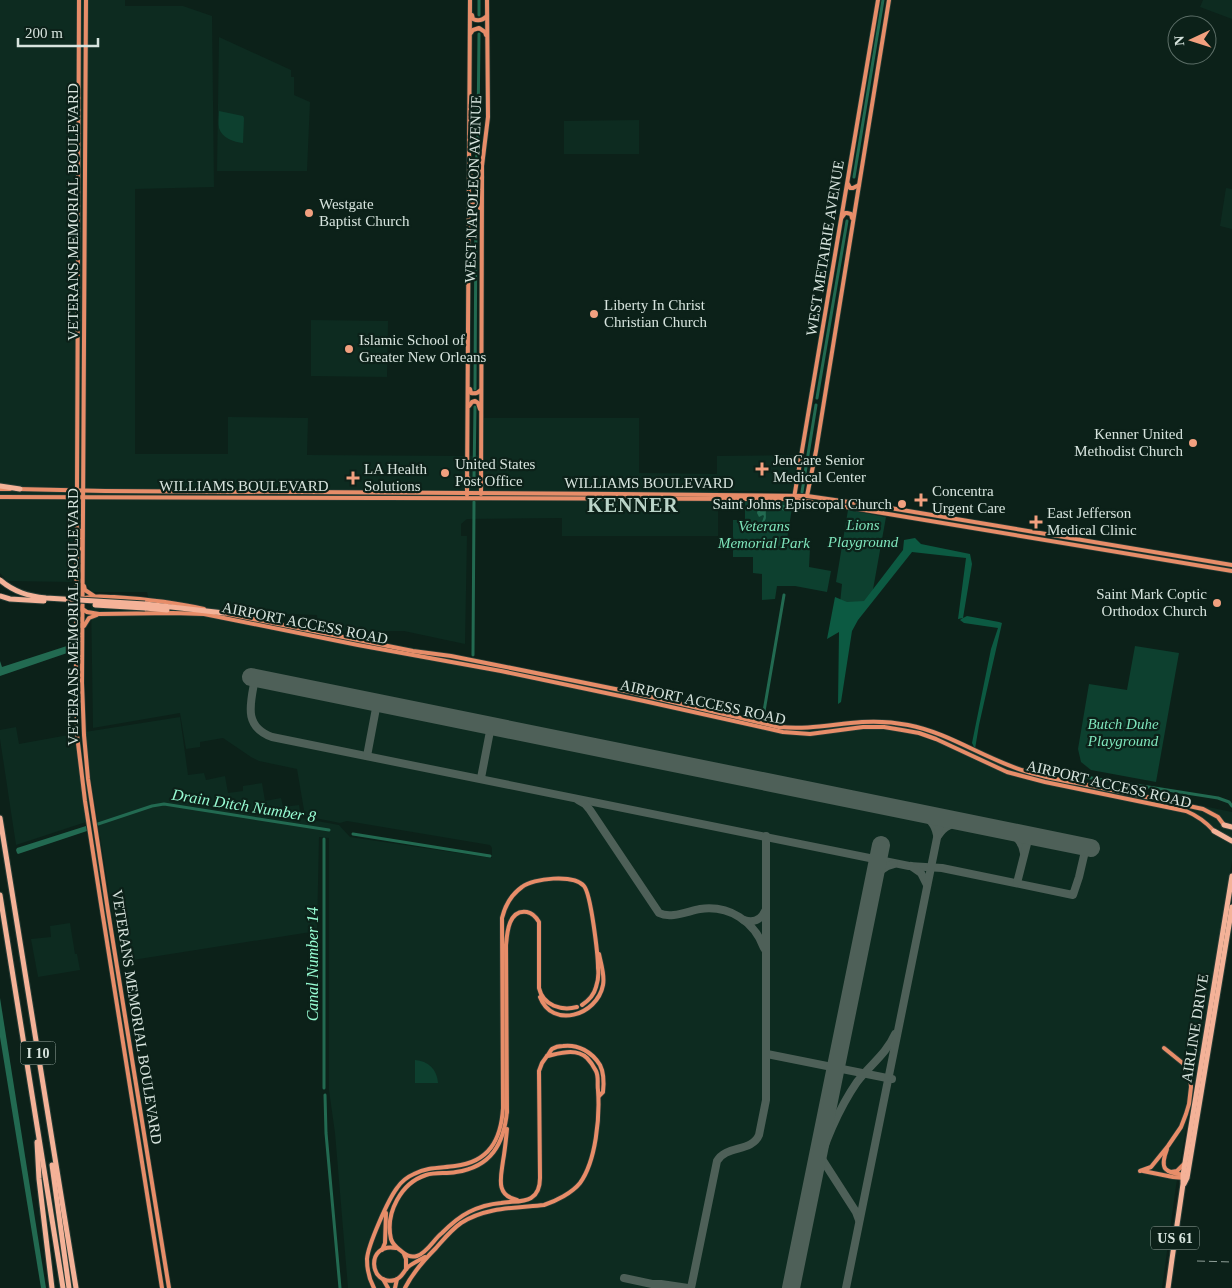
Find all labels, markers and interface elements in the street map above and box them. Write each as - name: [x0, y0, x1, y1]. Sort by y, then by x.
- scale bar: [18, 15, 98, 47]
- north arrow: [1167, 15, 1217, 65]
- text: 200 m: [25, 25, 63, 41]
- text: N: [1172, 35, 1187, 46]
- street label: VETERANS MEMORIAL BOULEVARD: [65, 83, 81, 341]
- street label: WEST NAPOLEON AVENUE: [462, 95, 484, 283]
- street label: WEST METAIRIE AVENUE: [803, 159, 847, 337]
- place label: Westgate Baptist Church: [319, 196, 410, 229]
- marker: Westgate Baptist Church: [303, 207, 315, 219]
- place label: Liberty In Christ Christian Church: [604, 297, 707, 330]
- marker: Liberty In Christ Christian Church: [588, 308, 600, 320]
- place label: Islamic School of Greater New Orleans: [359, 332, 487, 365]
- marker: Islamic School of Greater New Orleans: [343, 343, 355, 355]
- place label: Kenner United Methodist Church: [1074, 426, 1183, 459]
- marker: Kenner United Methodist Church: [1187, 437, 1199, 449]
- place label: JenCare Senior Medical Center: [773, 452, 866, 485]
- place label: United States Post Office: [455, 456, 536, 489]
- place label: LA Health Solutions: [364, 461, 427, 494]
- marker: JenCare Senior Medical Center: [755, 462, 769, 476]
- marker: United States Post Office: [439, 467, 451, 479]
- marker: LA Health Solutions: [346, 471, 360, 485]
- street label: WILLIAMS BOULEVARD: [564, 475, 734, 491]
- street label: WILLIAMS BOULEVARD: [159, 478, 329, 494]
- place label: Concentra Urgent Care: [932, 483, 1006, 516]
- street label: VETERANS MEMORIAL BOULEVARD: [65, 488, 81, 746]
- marker: Concentra Urgent Care: [914, 493, 928, 507]
- district label: KENNER: [587, 494, 679, 516]
- place label: Saint Johns Episcopal Church: [712, 496, 892, 512]
- marker: Saint Johns Episcopal Church: [896, 498, 908, 510]
- place label: East Jefferson Medical Clinic: [1047, 505, 1137, 538]
- marker: East Jefferson Medical Clinic: [1029, 515, 1043, 529]
- park label: Lions Playground: [827, 517, 899, 550]
- park label: Veterans Memorial Park: [717, 518, 810, 551]
- place label: Saint Mark Coptic Orthodox Church: [1096, 586, 1207, 619]
- marker: Saint Mark Coptic Orthodox Church: [1211, 597, 1223, 609]
- street label: AIRPORT ACCESS ROAD: [221, 599, 390, 647]
- street label: AIRPORT ACCESS ROAD: [619, 677, 787, 727]
- park label: Butch Duhe Playground: [1087, 716, 1159, 749]
- street label: AIRPORT ACCESS ROAD: [1025, 757, 1193, 811]
- water label: Drain Ditch Number 8: [170, 786, 317, 825]
- street label: VETERANS MEMORIAL BOULEVARD: [109, 889, 165, 1146]
- water label: Canal Number 14: [304, 907, 321, 1021]
- street label: AIRLINE DRIVE: [1179, 973, 1211, 1083]
- road number: I 10: [20, 1042, 56, 1064]
- road number: US 61: [1151, 1226, 1199, 1250]

